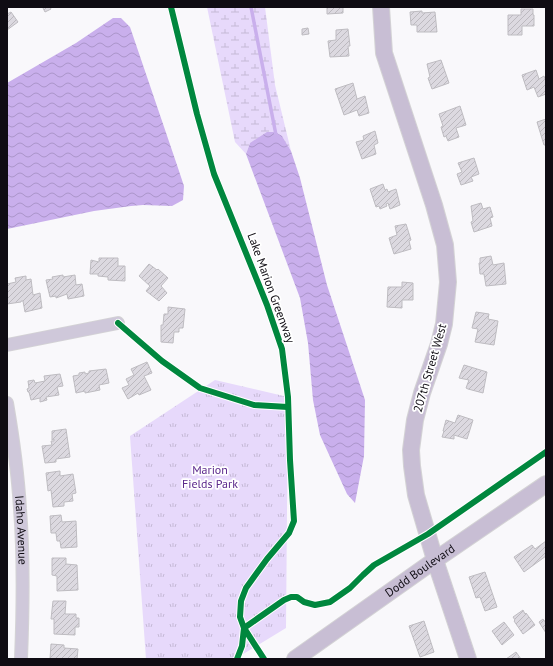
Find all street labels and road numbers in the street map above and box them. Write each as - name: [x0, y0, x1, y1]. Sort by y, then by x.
- street label: Lake Marion Greenway: [245, 231, 299, 345]
- street label: 207th Street West: [410, 322, 449, 414]
- street label: Idaho Avenue: [12, 495, 31, 565]
- street label: Dodd Boulevard: [382, 541, 458, 600]

